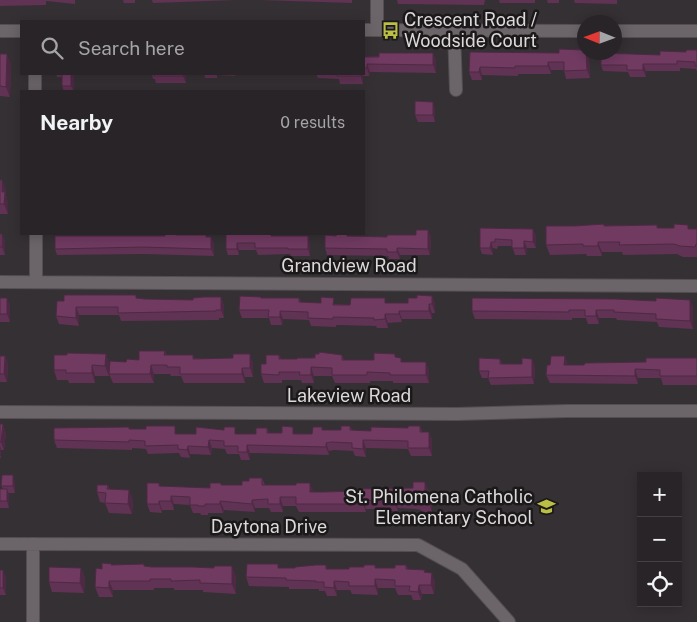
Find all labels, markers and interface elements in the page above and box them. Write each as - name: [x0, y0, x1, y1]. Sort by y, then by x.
- place label: Crescent Road / Woodside Court: [404, 9, 538, 51]
- north arrow: [577, 15, 622, 60]
- search box: [20, 20, 365, 75]
- bus stop icon: Crescent Road / Woodside Court: [380, 20, 400, 40]
- icon: search: [38, 34, 66, 62]
- text: Search here: [78, 37, 185, 59]
- text: Nearby: [40, 110, 113, 135]
- text: 0 results: [280, 113, 345, 132]
- street label: Grandview Road: [281, 255, 417, 276]
- street label: Lakeview Road: [287, 385, 411, 406]
- map controls: [637, 472, 682, 607]
- button: +: [637, 472, 682, 517]
- place label: St. Philomena Catholic Elementary School: [345, 486, 533, 528]
- school or university icon: St. Philomena Catholic Elementary School: [537, 497, 557, 517]
- street label: Daytona Drive: [211, 516, 327, 537]
- button: −: [637, 517, 682, 562]
- button: locate: [637, 562, 682, 607]

